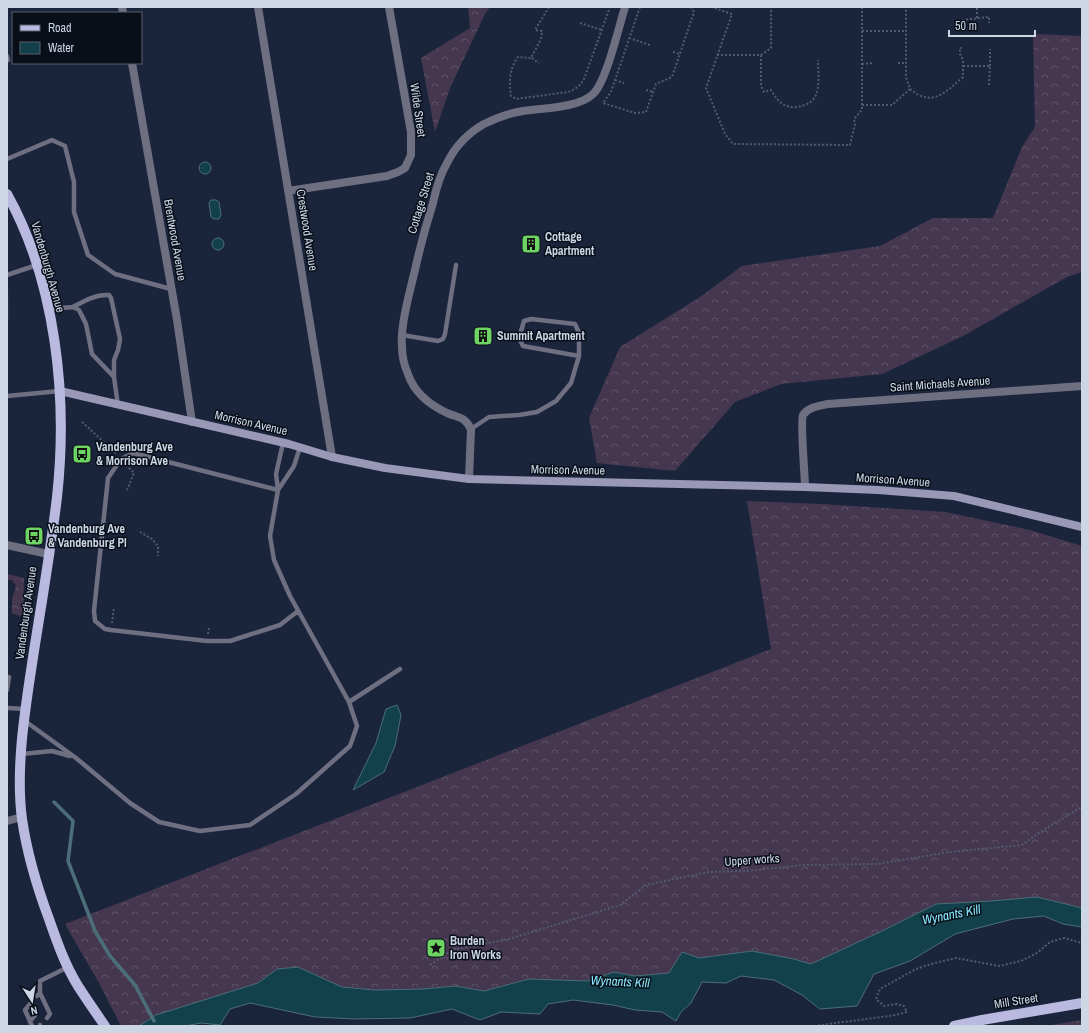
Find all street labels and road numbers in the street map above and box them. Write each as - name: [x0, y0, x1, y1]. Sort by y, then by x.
- street label: Wilde Street: [406, 82, 430, 138]
- street label: Cottage Street: [404, 170, 438, 236]
- street label: Crestwood Avenue: [293, 188, 321, 272]
- street label: Brentwood Avenue: [160, 198, 190, 282]
- street label: Vandenburgh Avenue: [27, 220, 69, 314]
- street label: Saint Michaels Avenue: [889, 373, 991, 395]
- street label: Morrison Avenue: [213, 407, 289, 439]
- street label: Morrison Avenue: [531, 461, 605, 479]
- street label: Morrison Avenue: [855, 469, 931, 491]
- street label: Vandenburgh Avenue: [12, 565, 40, 661]
- street label: Upper works: [724, 850, 780, 870]
- street label: Mill Street: [993, 990, 1039, 1012]

